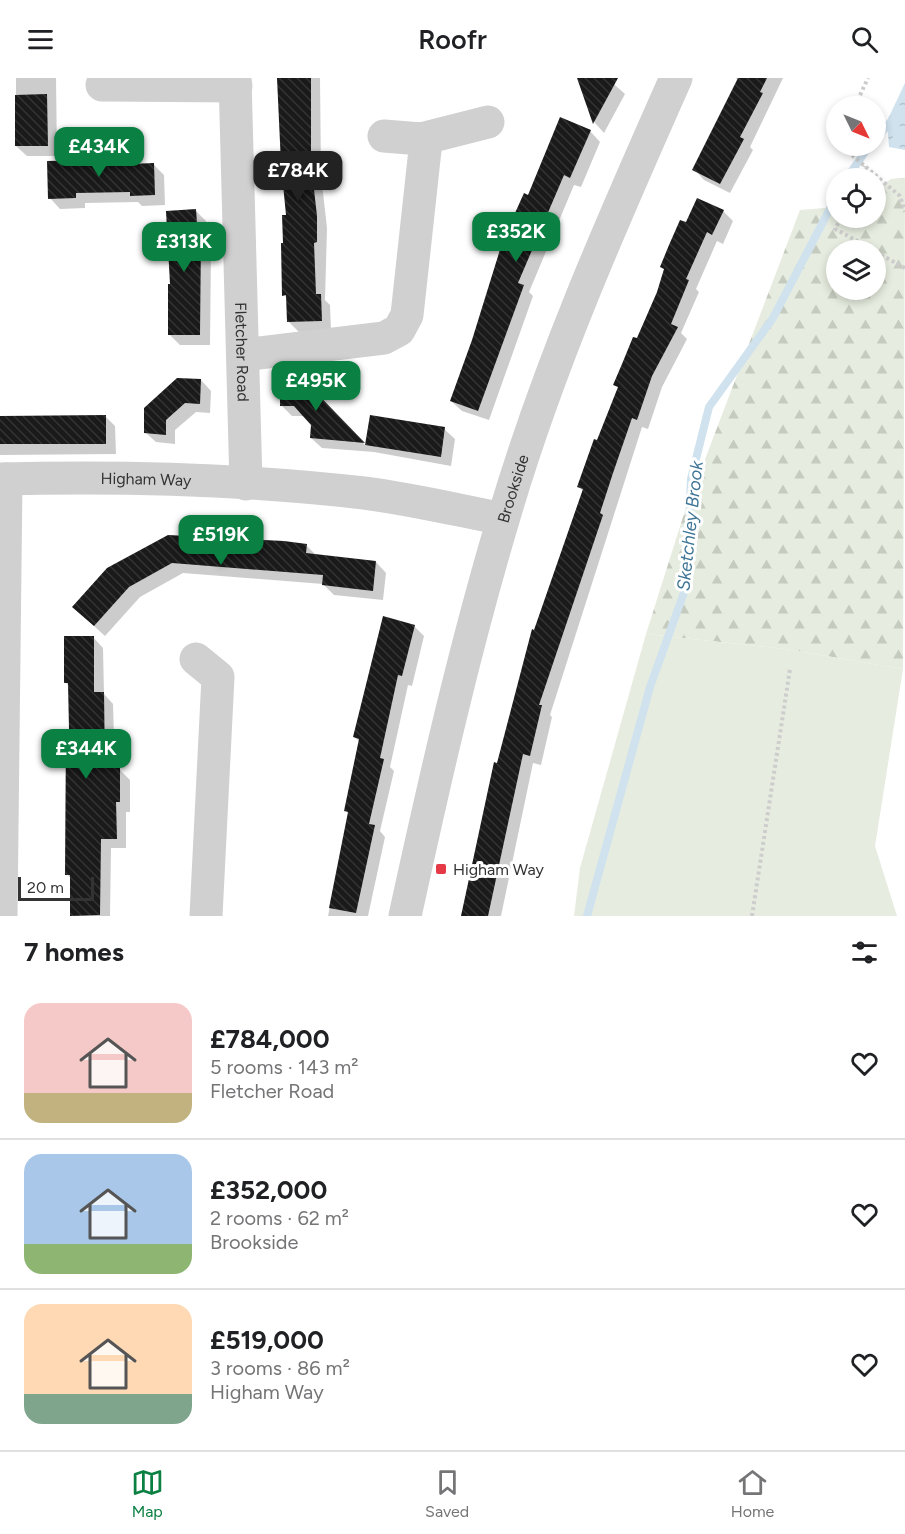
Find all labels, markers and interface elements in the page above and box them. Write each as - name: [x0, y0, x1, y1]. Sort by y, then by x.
- icon: menu: [24, 23, 57, 56]
- text: Roofr: [418, 23, 487, 56]
- icon: search: [848, 23, 881, 56]
- north arrow: [826, 96, 886, 156]
- map controls: [826, 96, 886, 300]
- pin: £434K: [57, 127, 141, 178]
- text: £434K: [68, 134, 130, 158]
- pin: £784K: [256, 151, 340, 202]
- text: £784K: [267, 158, 329, 182]
- button: locate: [826, 168, 886, 228]
- pin: £352K: [474, 212, 558, 263]
- text: £352K: [486, 219, 546, 243]
- pin: £313K: [142, 222, 226, 273]
- text: £313K: [156, 229, 212, 253]
- button: layers: [826, 240, 886, 300]
- street label: Fletcher Road: [231, 302, 253, 402]
- pin: £495K: [274, 361, 358, 412]
- text: £495K: [285, 368, 347, 392]
- street label: Brookside: [494, 452, 533, 525]
- water label: Sketchley Brook: [672, 459, 708, 592]
- street label: Higham Way: [100, 469, 192, 490]
- pin: £519K: [179, 515, 263, 566]
- text: £519K: [193, 522, 249, 546]
- pin: £344K: [44, 729, 128, 780]
- text: £344K: [55, 736, 117, 760]
- place label: Higham Way: [453, 860, 545, 879]
- marker: Higham Way: [434, 862, 448, 876]
- scale bar: [18, 874, 94, 902]
- text: 20 m: [27, 878, 64, 897]
- text: 7 homes: [24, 936, 124, 968]
- icon: filters: [848, 936, 881, 969]
- text: £784,000: [210, 1023, 330, 1055]
- icon: home: [72, 1027, 144, 1099]
- icon: heart: [848, 1047, 881, 1080]
- text: 5 rooms · 143 m²: [210, 1055, 358, 1079]
- text: Fletcher Road: [210, 1079, 334, 1103]
- text: £352,000: [210, 1174, 327, 1206]
- icon: home: [72, 1178, 144, 1250]
- icon: heart: [848, 1198, 881, 1231]
- text: 2 rooms · 62 m²: [210, 1206, 349, 1230]
- text: Brookside: [210, 1230, 298, 1254]
- text: £519,000: [210, 1324, 324, 1356]
- icon: home: [72, 1328, 144, 1400]
- icon: heart: [848, 1348, 881, 1381]
- text: 3 rooms · 86 m²: [210, 1356, 350, 1380]
- text: Higham Way: [210, 1380, 324, 1404]
- tab: Map: [131, 1466, 164, 1521]
- tab: Saved: [425, 1466, 469, 1521]
- tab: Home: [731, 1466, 774, 1521]

